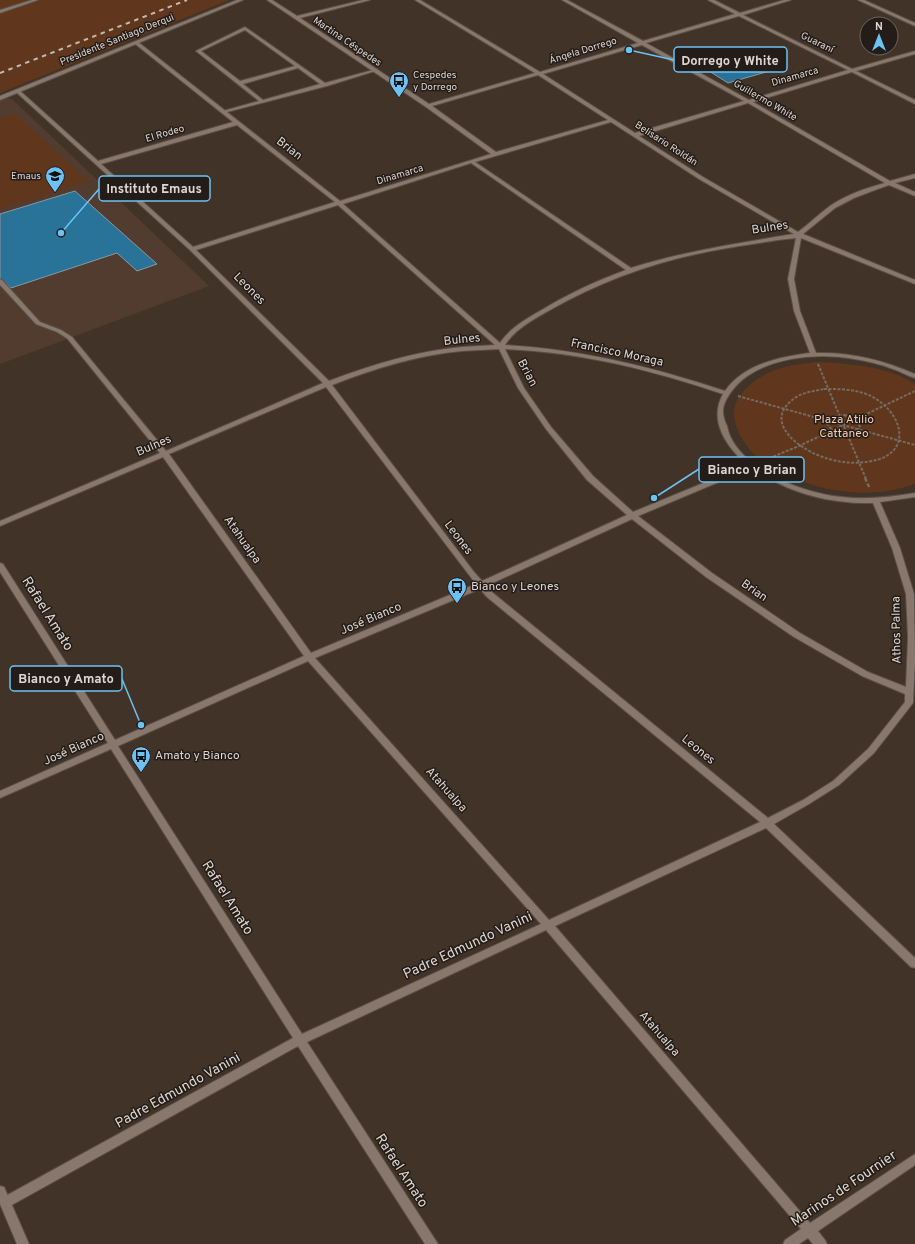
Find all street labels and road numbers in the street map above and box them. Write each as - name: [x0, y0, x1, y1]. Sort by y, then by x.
- street label: Presidente Santiago Derqui: [58, 11, 176, 69]
- street label: Martina Céspedes: [310, 14, 384, 70]
- street label: Guaraní: [798, 29, 837, 57]
- street label: Ángela Dorrego: [548, 34, 619, 67]
- street label: Dinamarca: [770, 64, 820, 90]
- street label: Guillermo White: [731, 77, 799, 125]
- street label: Belisario Roldán: [632, 119, 700, 169]
- street label: El Rodeo: [144, 122, 186, 146]
- street label: Brian: [273, 134, 305, 164]
- street label: Dinamarca: [375, 162, 425, 188]
- street label: Bulnes: [751, 217, 789, 239]
- street label: Leones: [230, 270, 268, 308]
- street label: Bulnes: [443, 330, 481, 350]
- street label: Francisco Moraga: [569, 335, 665, 371]
- street label: Brian: [513, 357, 541, 389]
- street label: Bulnes: [134, 431, 174, 461]
- street label: Atahualpa: [220, 513, 264, 567]
- street label: Leones: [440, 518, 476, 558]
- street label: Rafael Amato: [17, 574, 77, 654]
- street label: Brian: [738, 576, 770, 606]
- street label: Athos Palma: [888, 596, 906, 664]
- street label: José Bianco: [338, 599, 404, 639]
- street label: José Bianco: [41, 728, 107, 770]
- street label: Leones: [678, 732, 718, 768]
- street label: Atahualpa: [422, 764, 470, 816]
- street label: Rafael Amato: [197, 858, 257, 938]
- street label: Padre Edmundo Vanini: [401, 909, 535, 983]
- street label: Atahualpa: [635, 1008, 683, 1060]
- street label: Padre Edmundo Vanini: [112, 1049, 244, 1133]
- street label: Rafael Amato: [371, 1131, 431, 1211]
- street label: Marinos de Fournier: [788, 1147, 901, 1231]

